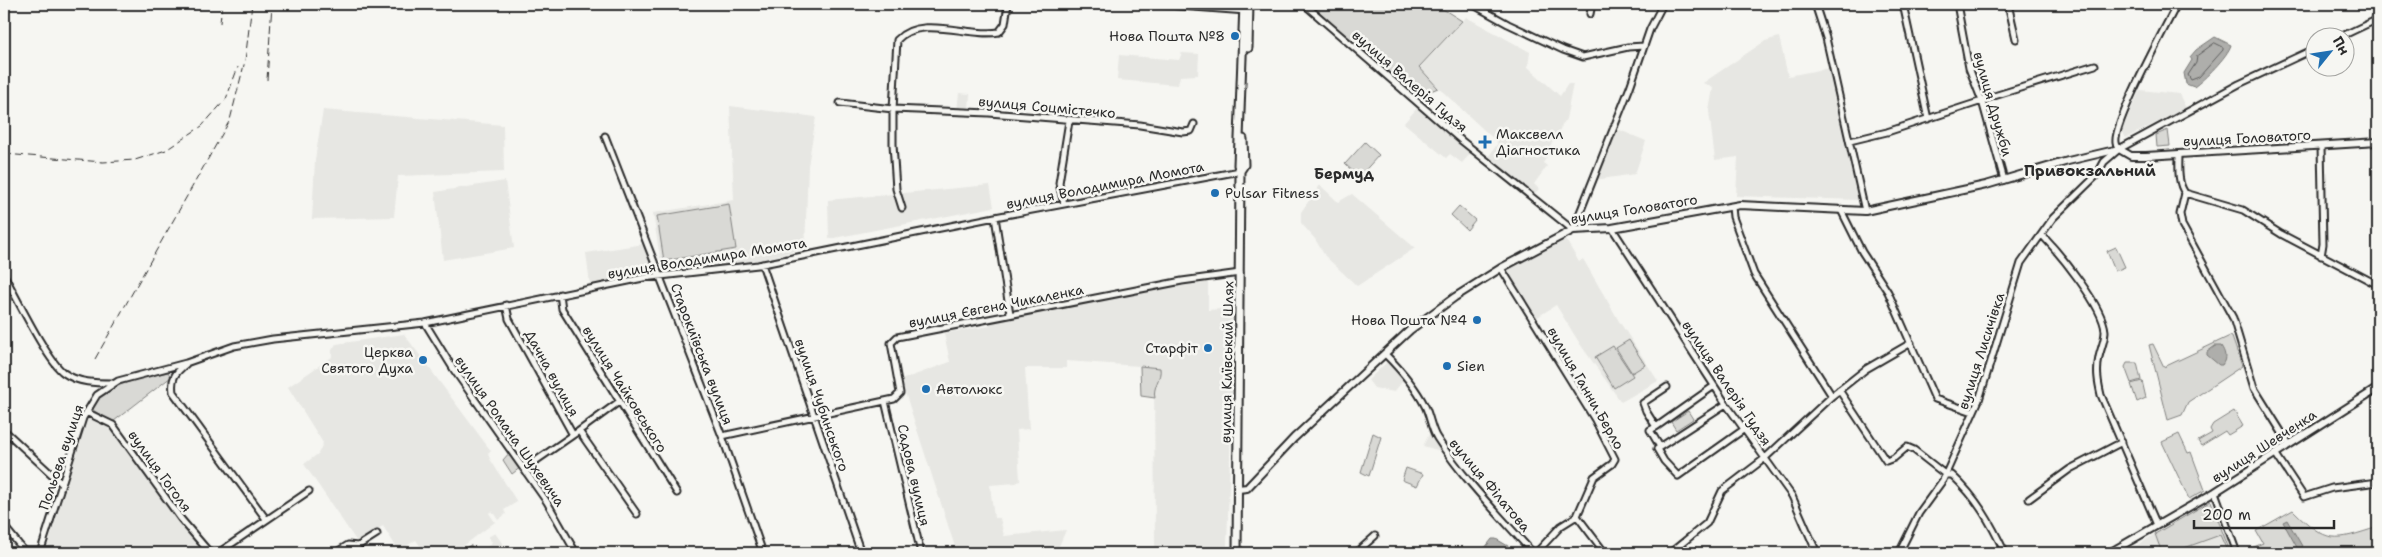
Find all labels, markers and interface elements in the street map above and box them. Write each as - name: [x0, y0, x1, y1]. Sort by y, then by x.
- street label: вулиця Валерія Гудзя: [1348, 26, 1472, 136]
- place label: Нова Пошта №8: [1109, 27, 1225, 45]
- north arrow: [2304, 28, 2354, 78]
- marker: Нова Пошта №8: [1229, 30, 1241, 42]
- text: Пн: [2329, 33, 2354, 58]
- street label: вулиця Дружби: [1969, 50, 2017, 158]
- street label: вулиця Соцмістечко: [978, 92, 1116, 122]
- place label: Максвелл Діагностика: [1496, 125, 1580, 159]
- street label: вулиця Головатого: [2182, 126, 2312, 150]
- marker: Максвелл Діагностика: [1478, 135, 1492, 149]
- street label: вулиця Володимира Момота: [1005, 157, 1206, 213]
- district label: Привокзальний: [2024, 160, 2156, 181]
- district label: Бермуд: [1314, 164, 1375, 184]
- place label: Pulsar Fitness: [1225, 184, 1319, 202]
- marker: Pulsar Fitness: [1209, 187, 1221, 199]
- street label: вулиця Головатого: [1569, 190, 1699, 228]
- street label: вулиця Володимира Момота: [606, 233, 808, 283]
- street label: вулиця Євгена Чикаленка: [907, 280, 1085, 332]
- street label: Старокиївська вулиця: [667, 281, 737, 427]
- street label: вулиця Київський Шлях: [1217, 281, 1237, 443]
- street label: вулиця Лисичівка: [1954, 290, 2009, 412]
- place label: Нова Пошта №4: [1351, 311, 1467, 329]
- marker: Нова Пошта №4: [1471, 314, 1483, 326]
- street label: вулиця Валерія Гудзя: [1678, 317, 1776, 449]
- street label: вулиця Чайковського: [579, 322, 671, 456]
- street label: вулиця Ганни Берло: [1544, 323, 1628, 453]
- street label: Дачна вулиця: [521, 326, 583, 420]
- street label: вулиця Чубинського: [791, 336, 853, 474]
- place label: Старфіт: [1145, 339, 1199, 357]
- marker: Старфіт: [1202, 342, 1214, 354]
- place label: Церква Святого Духа: [321, 343, 413, 377]
- street label: вулиця Романа Шухевича: [451, 352, 569, 510]
- marker: Церква Святого Духа: [417, 354, 429, 366]
- place label: Sien: [1457, 357, 1485, 375]
- marker: Sien: [1441, 360, 1453, 372]
- place label: Автолюкс: [936, 380, 1002, 398]
- marker: Автолюкс: [920, 383, 932, 395]
- street label: Польова вулиця: [34, 402, 88, 512]
- street label: вулиця Шевченка: [2208, 405, 2320, 487]
- street label: Садова вулиця: [894, 422, 934, 528]
- street label: вулиця Гоголя: [124, 427, 196, 515]
- street label: вулиця Філатова: [1446, 434, 1535, 536]
- scale bar: [2194, 497, 2334, 529]
- text: 200 m: [2202, 505, 2251, 525]

